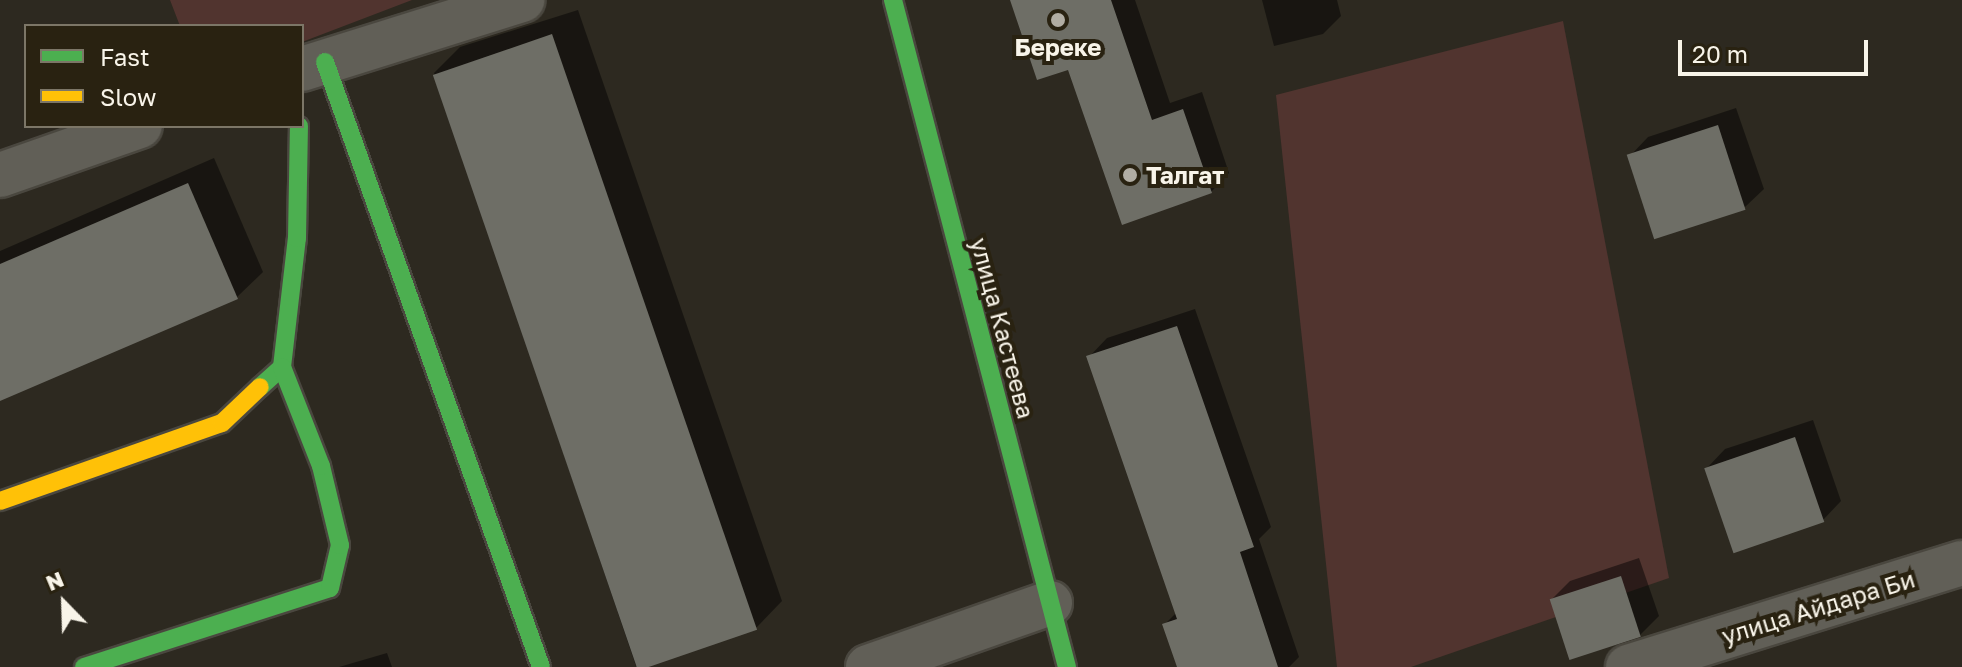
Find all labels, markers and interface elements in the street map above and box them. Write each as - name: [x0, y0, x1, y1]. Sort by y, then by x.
- marker: Береке: [1049, 11, 1067, 29]
- legend: [24, 24, 304, 128]
- scale bar: [1682, 24, 1872, 74]
- place label: Береке: [1015, 33, 1101, 61]
- text: 20 m: [1692, 39, 1748, 68]
- text: Fast: [100, 42, 150, 71]
- text: Slow: [100, 82, 156, 111]
- place label: Талгат: [1146, 161, 1224, 189]
- marker: Талгат: [1121, 166, 1139, 184]
- street label: улица Кастеева: [965, 234, 1041, 422]
- north arrow: [24, 563, 104, 643]
- street label: улица Айдара Би: [1718, 564, 1918, 650]
- text: N: [41, 565, 67, 596]

